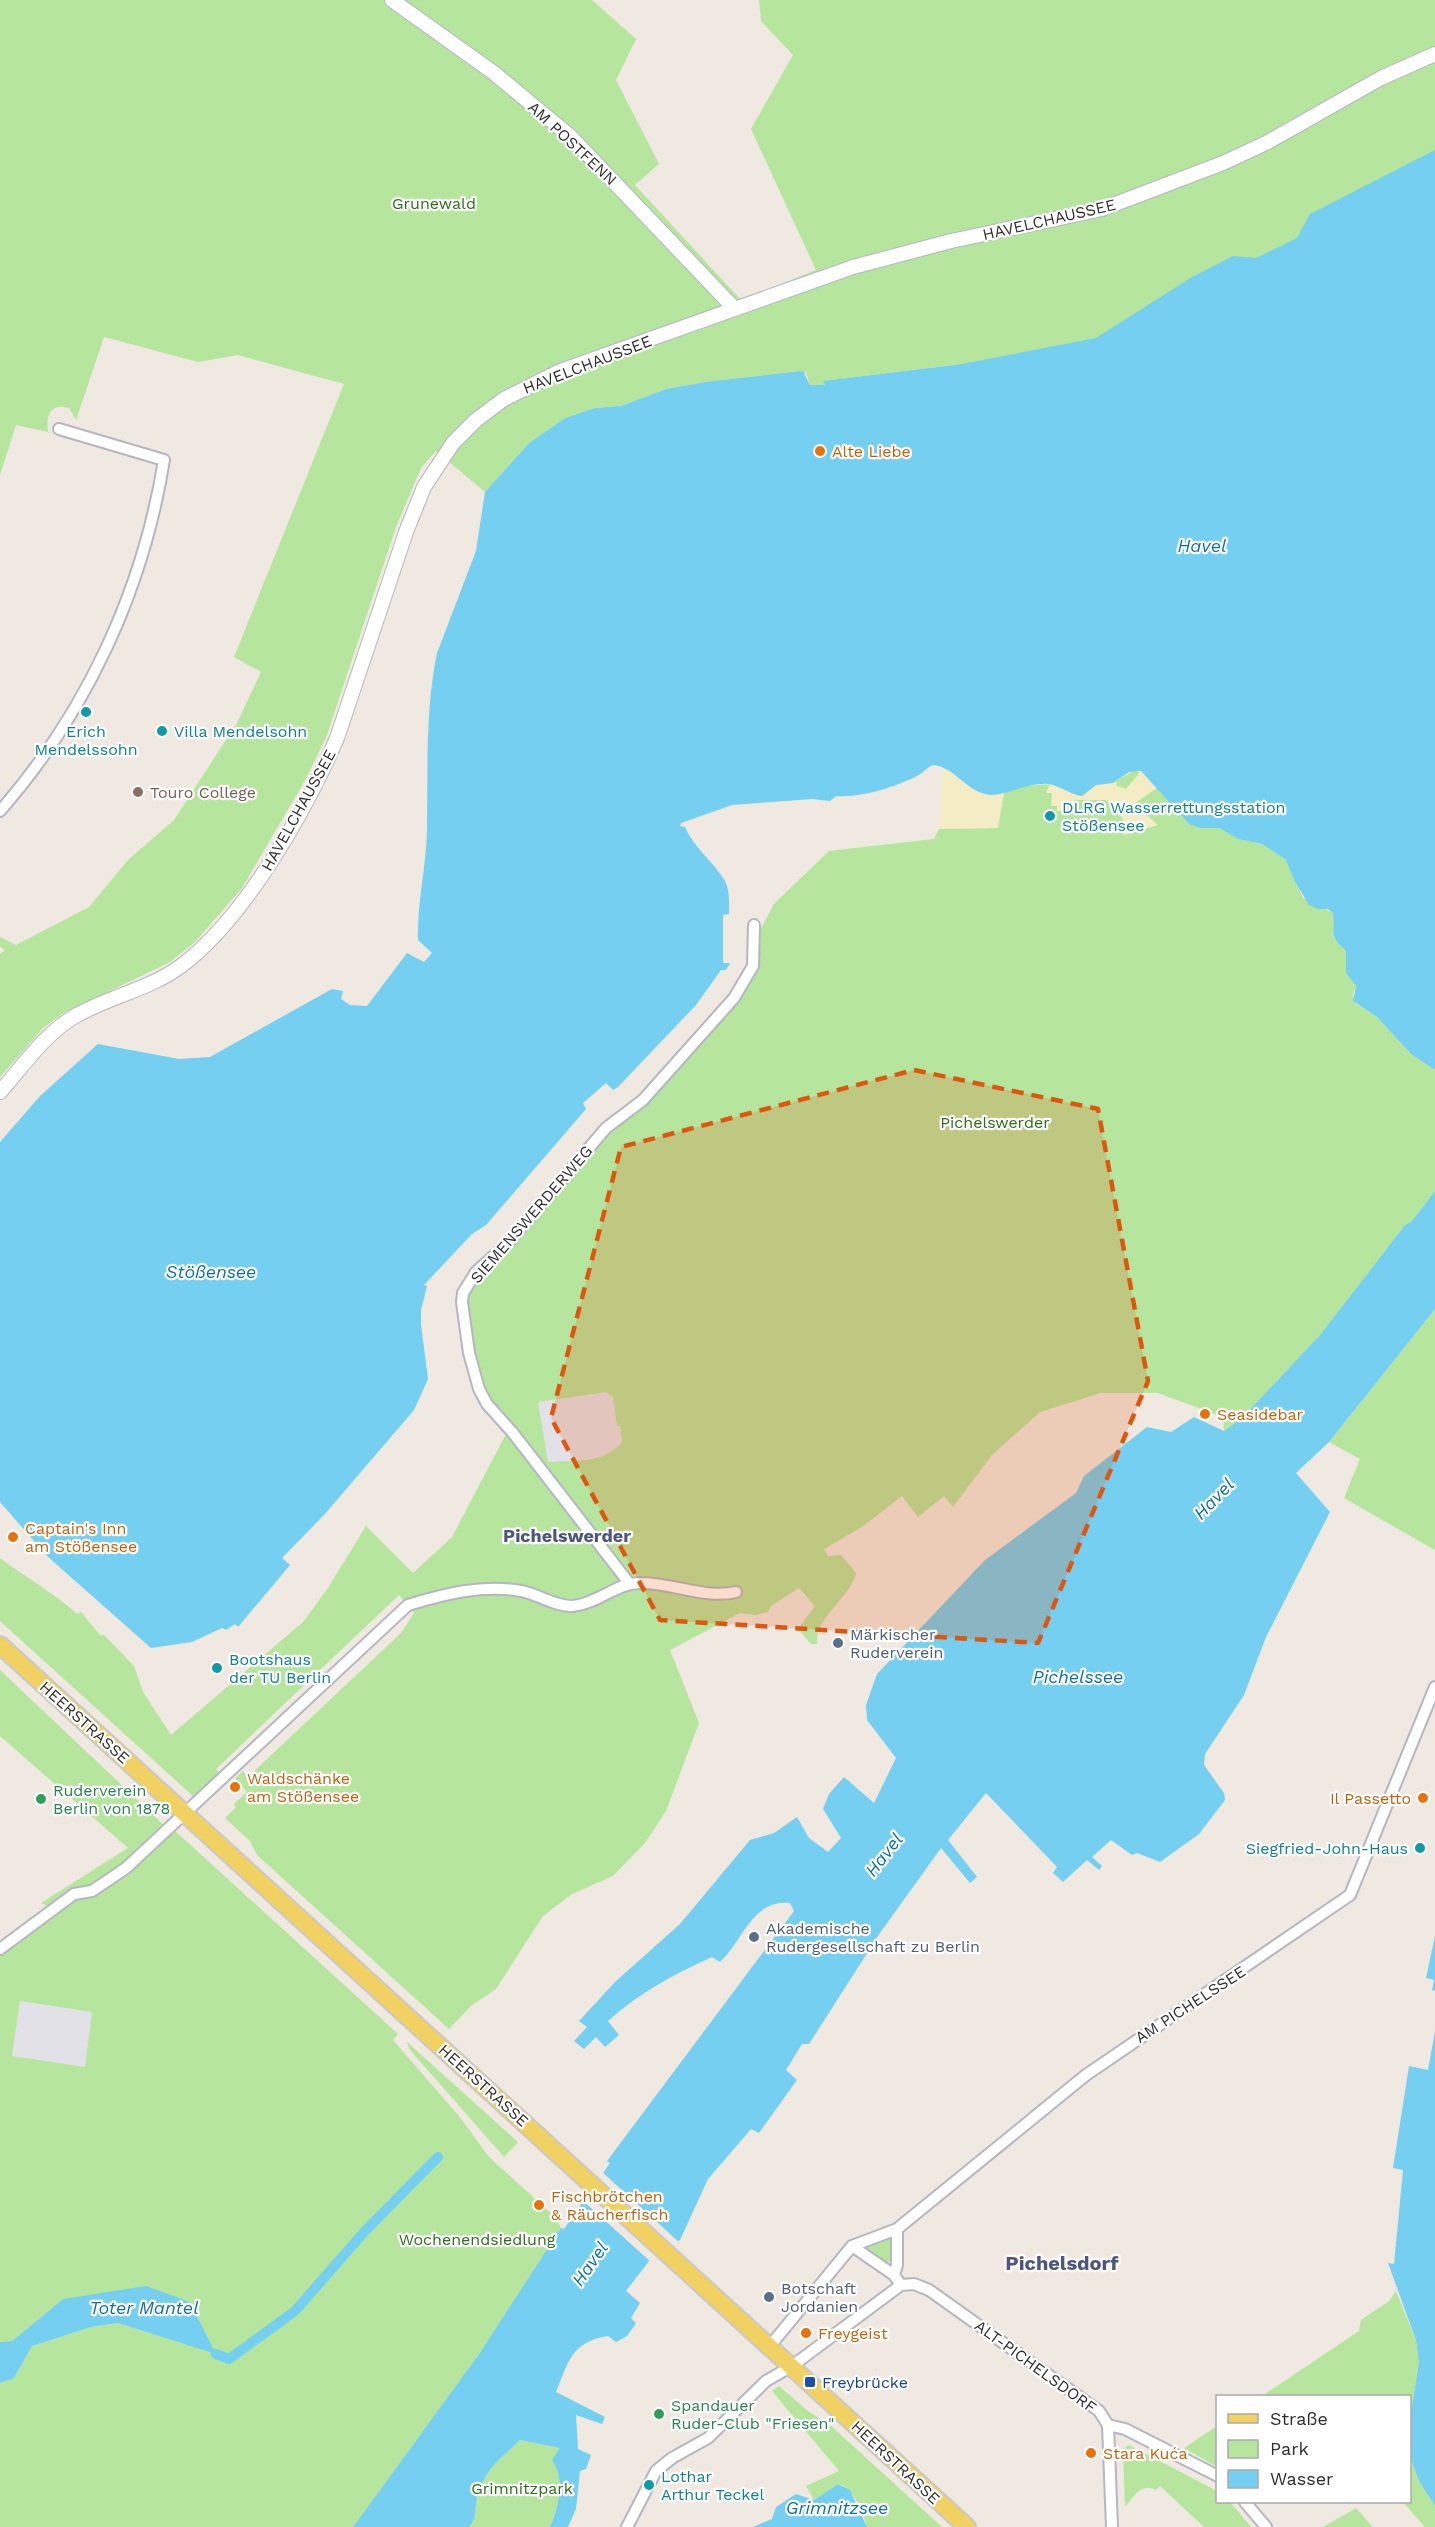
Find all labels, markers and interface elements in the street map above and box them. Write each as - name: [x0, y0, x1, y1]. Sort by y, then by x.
- street label: AM POSTFENN: [524, 97, 621, 189]
- park label: Grunewald: [392, 194, 476, 213]
- street label: HAVELCHAUSSEE: [981, 195, 1118, 244]
- street label: HAVELCHAUSSEE: [520, 331, 654, 398]
- place label: Alte Liebe: [832, 442, 911, 461]
- marker: Alte Liebe: [813, 444, 827, 458]
- water label: Havel: [1178, 535, 1226, 556]
- marker: Erich Mendelssohn: [79, 705, 93, 719]
- place label: Erich Mendelssohn: [34, 722, 138, 759]
- place label: Villa Mendelsohn: [174, 722, 307, 741]
- marker: Villa Mendelsohn: [155, 724, 169, 738]
- street label: HAVELCHAUSSEE: [257, 746, 340, 874]
- place label: Touro College: [150, 783, 256, 802]
- marker: Touro College: [131, 785, 145, 799]
- place label: DLRG Wasserrettungsstation Stößensee: [1062, 798, 1285, 835]
- marker: DLRG Wasserrettungsstation Stößensee: [1043, 809, 1057, 823]
- park label: Pichelswerder: [940, 1113, 1050, 1132]
- street label: SIEMENSWERDERWEG: [466, 1142, 596, 1287]
- water label: Stößensee: [166, 1261, 256, 1282]
- place label: Seasidebar: [1217, 1405, 1304, 1424]
- marker: Seasidebar: [1198, 1407, 1212, 1421]
- water label: Havel: [1189, 1474, 1238, 1524]
- place label: Captain's Inn am Stößensee: [25, 1519, 137, 1556]
- district label: Pichelswerder: [503, 1525, 631, 1546]
- marker: Captain's Inn am Stößensee: [6, 1530, 20, 1544]
- place label: Märkischer Ruderverein: [850, 1625, 943, 1662]
- marker: Märkischer Ruderverein: [831, 1636, 845, 1650]
- place label: Bootshaus der TU Berlin: [229, 1650, 331, 1687]
- marker: Bootshaus der TU Berlin: [210, 1661, 224, 1675]
- water label: Pichelssee: [1033, 1666, 1123, 1687]
- street label: HEERSTRASSE: [36, 1677, 133, 1768]
- place label: Waldschänke am Stößensee: [247, 1769, 359, 1806]
- marker: Waldschänke am Stößensee: [228, 1780, 242, 1794]
- place label: Ruderverein Berlin von 1878: [53, 1781, 170, 1818]
- place label: Il Passetto: [1330, 1789, 1411, 1808]
- marker: Il Passetto: [1416, 1791, 1430, 1805]
- marker: Ruderverein Berlin von 1878: [34, 1792, 48, 1806]
- water label: Havel: [860, 1829, 907, 1880]
- place label: Siegfried-John-Haus: [1246, 1839, 1408, 1858]
- marker: Siegfried-John-Haus: [1413, 1841, 1427, 1855]
- place label: Akademische Rudergesellschaft zu Berlin: [766, 1919, 980, 1956]
- marker: Akademische Rudergesellschaft zu Berlin: [747, 1930, 761, 1944]
- street label: AM PICHELSSEE: [1132, 1962, 1249, 2047]
- street label: HEERSTRASSE: [435, 2040, 532, 2131]
- place label: Fischbrötchen & Räucherfisch: [551, 2187, 668, 2224]
- marker: Fischbrötchen & Räucherfisch: [532, 2198, 546, 2212]
- park label: Wochenendsiedlung: [399, 2230, 556, 2249]
- water label: Havel: [567, 2238, 612, 2290]
- district label: Pichelsdorf: [1005, 2251, 1119, 2275]
- place label: Botschaft Jordanien: [781, 2279, 858, 2316]
- marker: Botschaft Jordanien: [762, 2290, 776, 2304]
- water label: Toter Mantel: [89, 2297, 199, 2318]
- street label: ALT-PICHELSDORF: [971, 2316, 1100, 2417]
- place label: Freygeist: [818, 2324, 888, 2343]
- marker: Freygeist: [799, 2326, 813, 2340]
- place label: Freybrücke: [822, 2373, 908, 2392]
- marker: Freybrücke: [803, 2375, 817, 2389]
- legend: [1216, 2395, 1411, 2503]
- place label: Spandauer Ruder-Club "Friesen": [671, 2396, 835, 2433]
- marker: Spandauer Ruder-Club "Friesen": [652, 2407, 666, 2421]
- text: Straße: [1270, 2408, 1328, 2429]
- street label: HEERSTRASSE: [847, 2417, 944, 2508]
- text: Park: [1270, 2438, 1309, 2459]
- place label: Stara Kuća: [1103, 2444, 1187, 2463]
- marker: Stara Kuća: [1084, 2446, 1098, 2460]
- place label: Lothar Arthur Teckel: [661, 2467, 764, 2504]
- text: Wasser: [1270, 2468, 1333, 2489]
- marker: Lothar Arthur Teckel: [642, 2478, 656, 2492]
- park label: Grimnitzpark: [471, 2479, 573, 2498]
- water label: Grimnitzsee: [786, 2497, 888, 2518]

